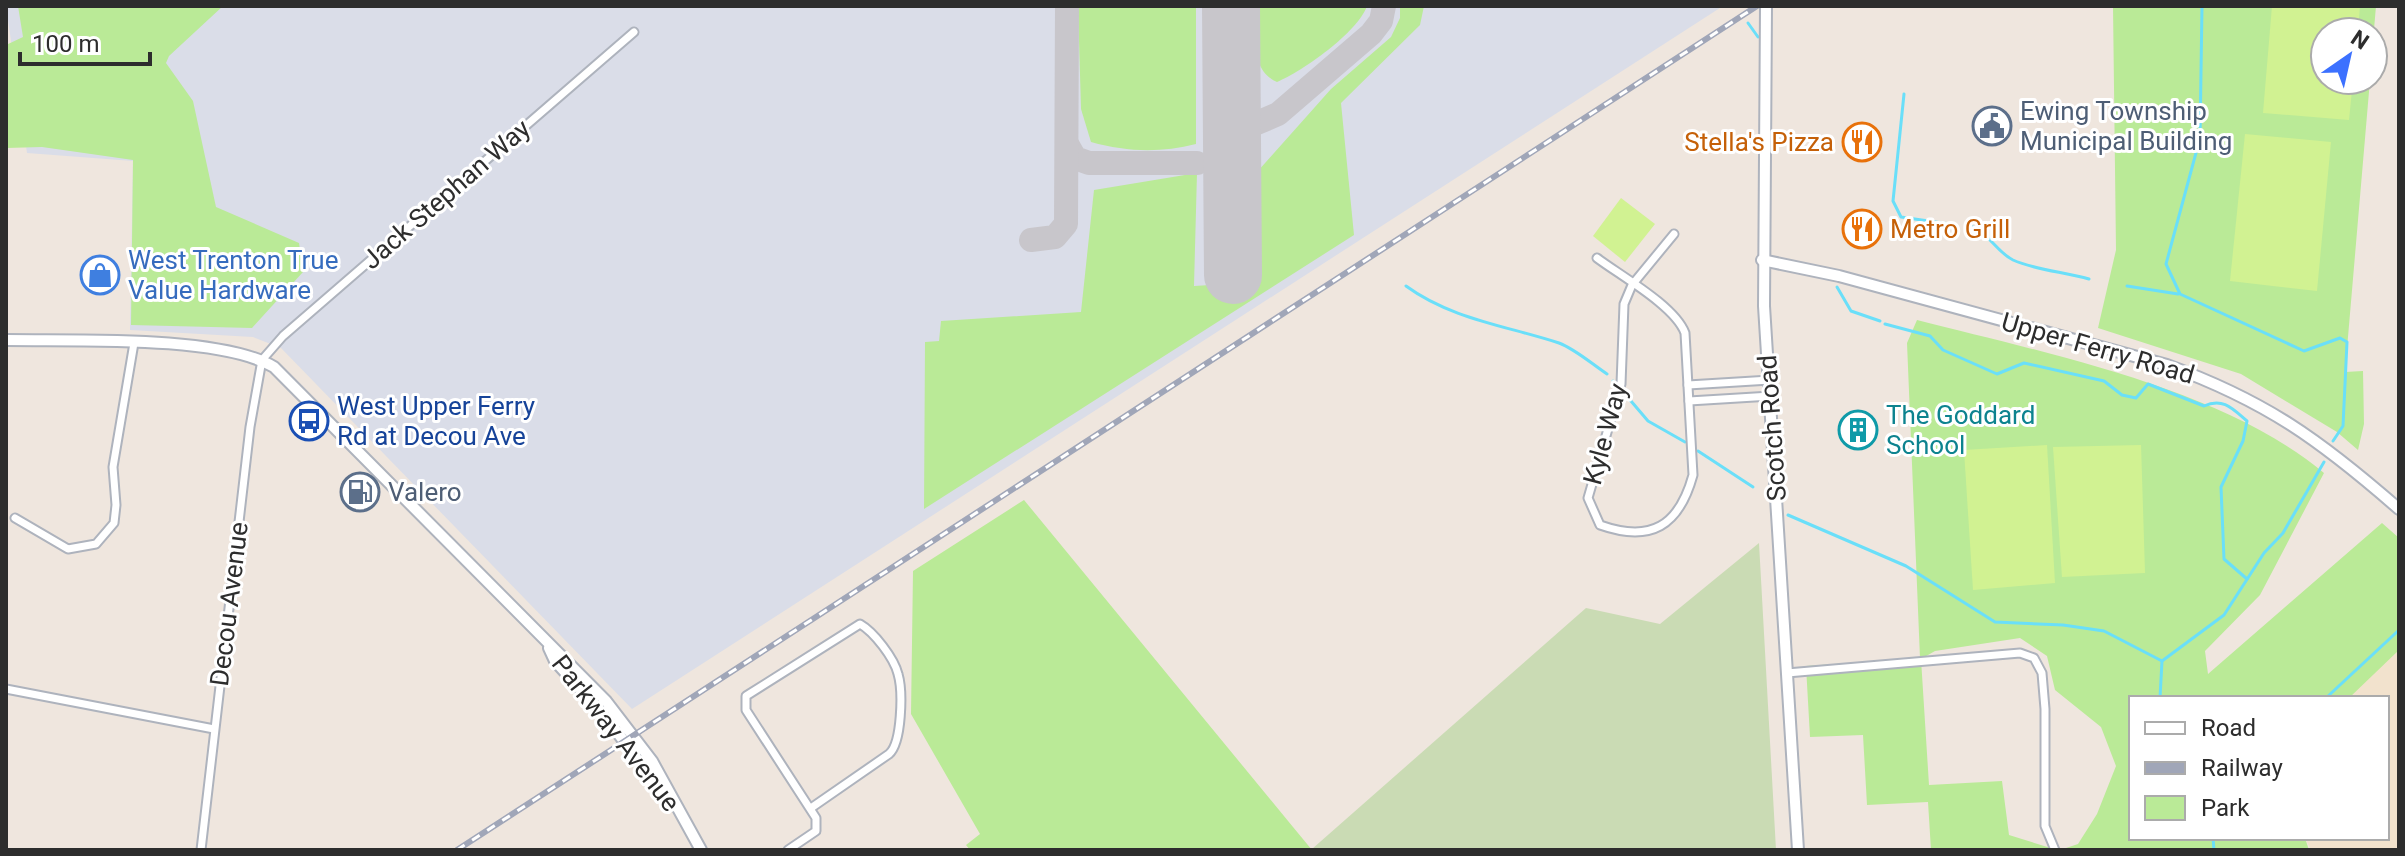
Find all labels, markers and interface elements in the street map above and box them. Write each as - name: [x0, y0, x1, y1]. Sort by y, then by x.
- scale bar: [20, 16, 150, 66]
- north arrow: [2309, 16, 2389, 96]
- text: N: [2346, 25, 2373, 55]
- text: 100 m: [32, 30, 99, 58]
- place label: Ewing Township Municipal Building: [2020, 96, 2232, 156]
- public building icon: Ewing Township Municipal Building: [1971, 105, 2013, 147]
- street label: Jack Stephan Way: [356, 113, 536, 275]
- restaurant icon: Stella's Pizza: [1841, 121, 1883, 163]
- place label: Stella's Pizza: [1684, 127, 1834, 157]
- restaurant icon: Metro Grill: [1841, 208, 1883, 250]
- place label: Metro Grill: [1890, 214, 2010, 244]
- place label: West Trenton True Value Hardware: [128, 245, 338, 305]
- shop icon: West Trenton True Value Hardware: [79, 254, 121, 296]
- street label: Upper Ferry Road: [1998, 306, 2198, 390]
- street label: Scotch Road: [1752, 354, 1792, 502]
- street label: Kyle Way: [1577, 380, 1633, 488]
- place label: West Upper Ferry Rd at Decou Ave: [337, 391, 535, 451]
- bus stop icon: West Upper Ferry Rd at Decou Ave: [288, 400, 330, 442]
- place label: The Goddard School: [1886, 400, 2035, 460]
- building icon: The Goddard School: [1837, 409, 1879, 451]
- fuel station icon: Valero: [339, 471, 381, 513]
- place label: Valero: [388, 477, 462, 507]
- street label: Decou Avenue: [204, 520, 254, 688]
- street label: Parkway Avenue: [546, 649, 686, 817]
- legend: [2129, 696, 2389, 840]
- text: Road: [2201, 714, 2256, 742]
- text: Railway: [2201, 754, 2283, 782]
- text: Park: [2201, 794, 2250, 822]

